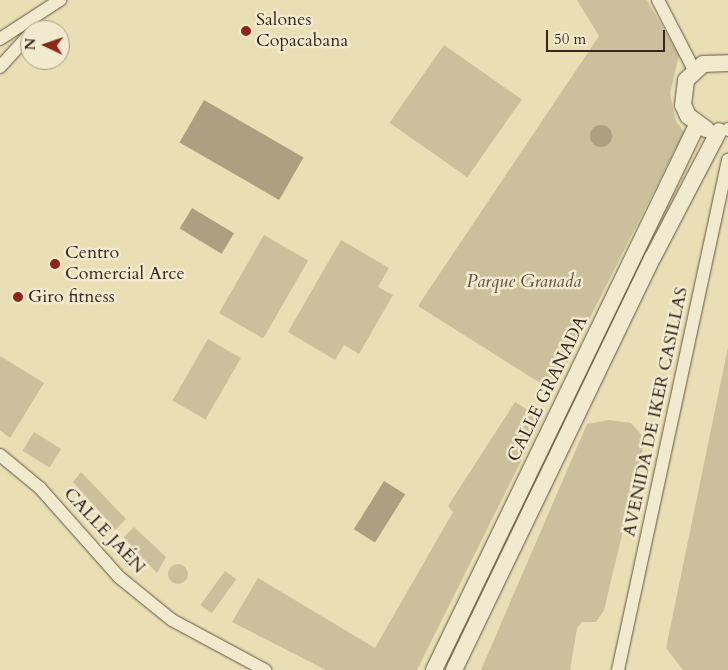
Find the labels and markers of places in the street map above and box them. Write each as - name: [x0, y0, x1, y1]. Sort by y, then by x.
- place label: Salones Copacabana: [256, 10, 348, 52]
- marker: Salones Copacabana: [240, 25, 252, 37]
- place label: Centro Comercial Arce: [65, 243, 185, 286]
- marker: Centro Comercial Arce: [49, 258, 61, 270]
- place label: Giro fitness: [28, 286, 115, 308]
- marker: Giro fitness: [12, 291, 24, 303]

